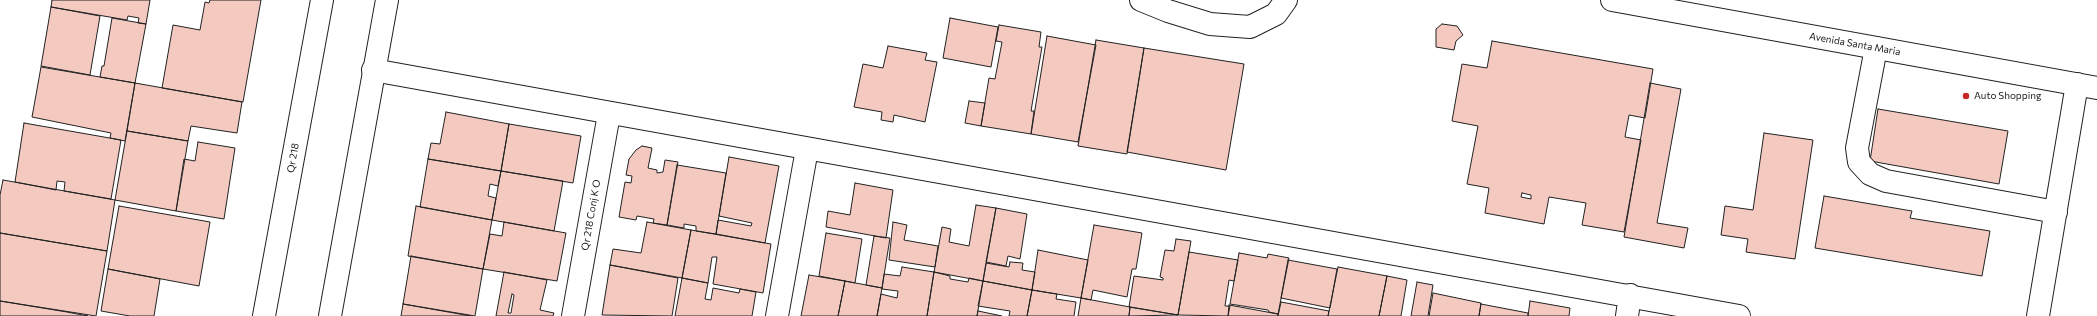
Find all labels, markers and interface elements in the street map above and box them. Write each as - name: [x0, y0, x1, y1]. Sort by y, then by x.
- street label: Avenida Santa Maria: [1808, 30, 1902, 58]
- place label: Auto Shopping: [1974, 90, 2041, 102]
- marker: Auto Shopping: [1961, 91, 1971, 101]
- street label: Qr 218: [284, 142, 302, 174]
- street label: Qr 218 Conj K O: [579, 179, 603, 251]

